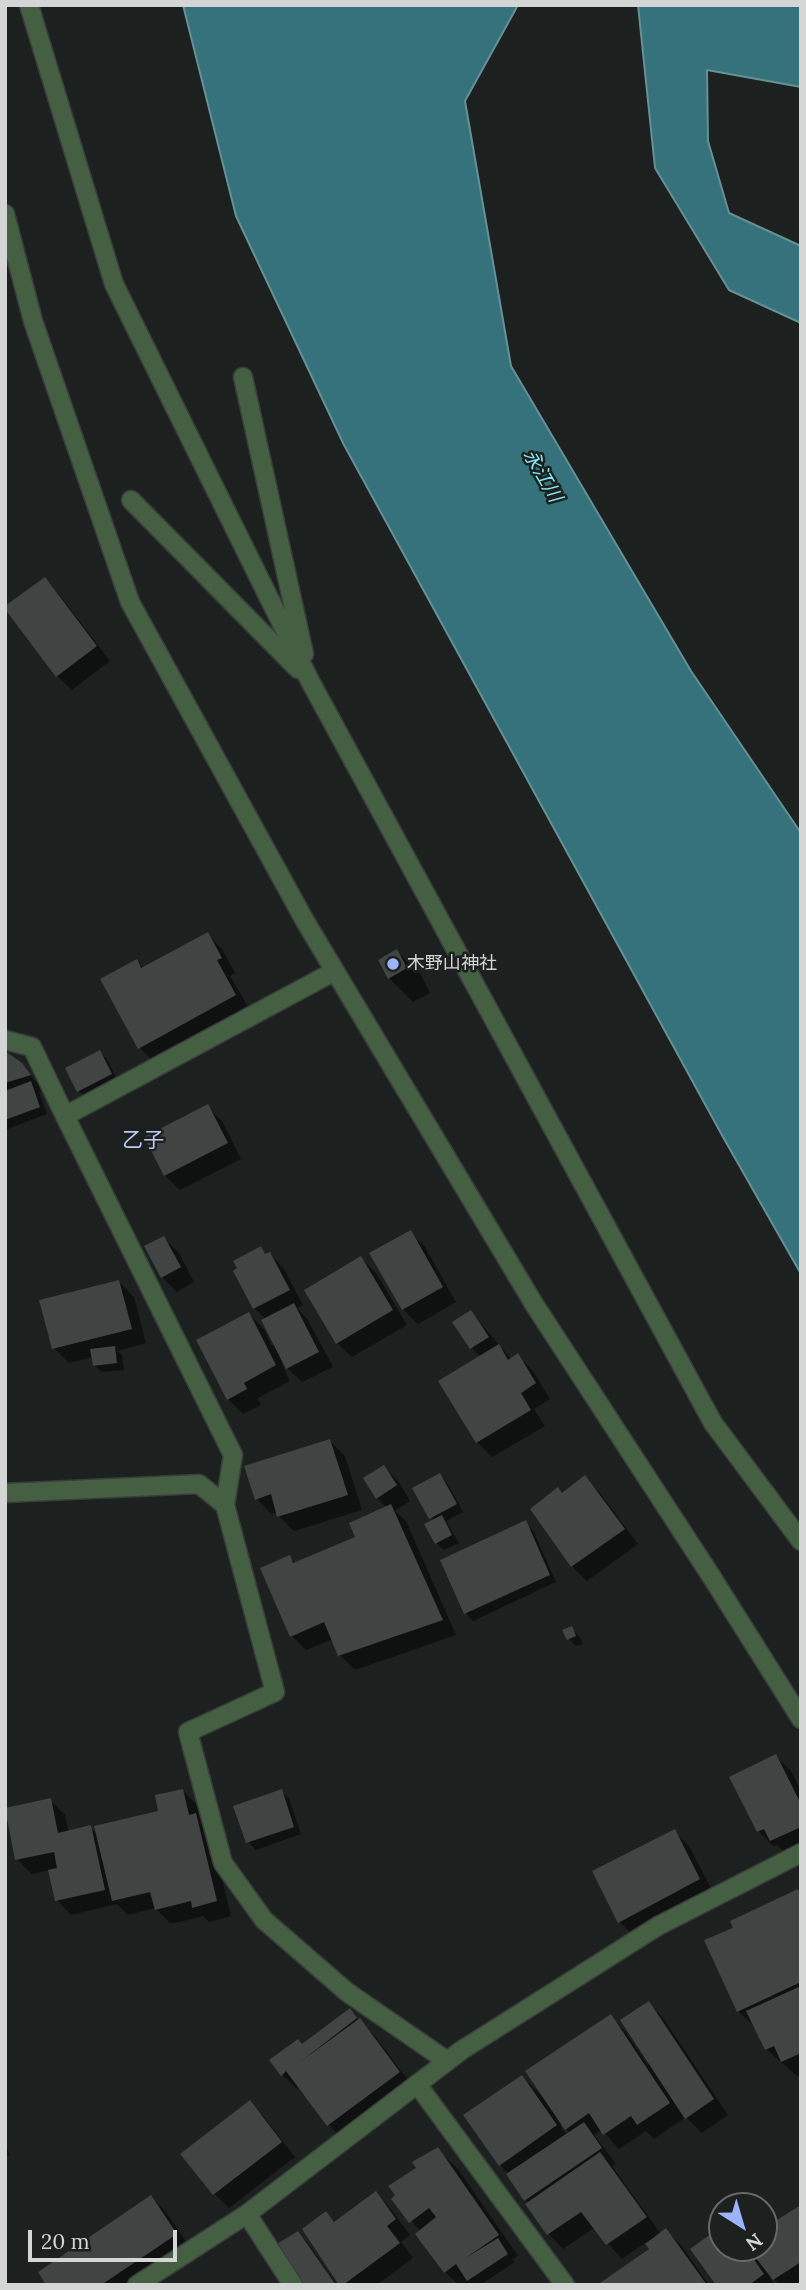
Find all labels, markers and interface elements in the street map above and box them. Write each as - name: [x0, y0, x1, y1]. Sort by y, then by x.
- water label: 永江川: [518, 446, 566, 506]
- place label: 木野山神社: [407, 953, 497, 975]
- marker: 木野山神社: [385, 956, 401, 972]
- district label: 乙子: [122, 1128, 164, 1154]
- north arrow: [708, 2192, 778, 2262]
- scale bar: [32, 2216, 180, 2260]
- text: 20 m: [41, 2228, 90, 2255]
- text: N: [741, 2228, 768, 2256]

